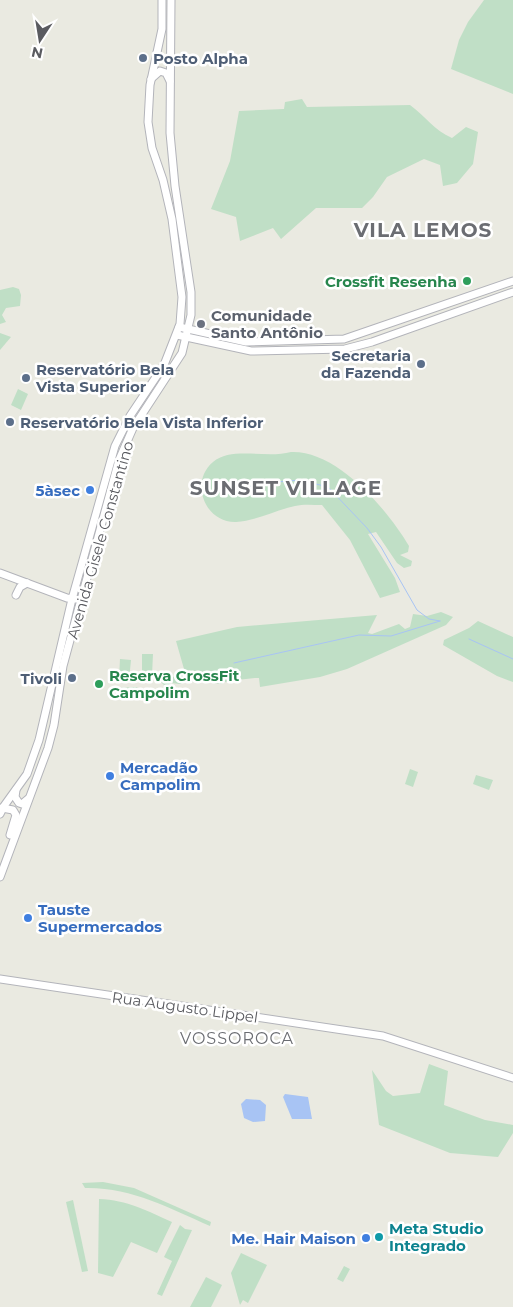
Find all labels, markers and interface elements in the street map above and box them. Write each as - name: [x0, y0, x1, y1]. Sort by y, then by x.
- north arrow: [15, 15, 65, 65]
- text: N: [30, 43, 45, 63]
- place label: Posto Alpha: [153, 49, 248, 68]
- marker: Posto Alpha: [137, 52, 149, 64]
- district label: VILA LEMOS: [353, 218, 492, 242]
- place label: Crossfit Resenha: [325, 272, 457, 291]
- marker: Crossfit Resenha: [461, 275, 473, 287]
- place label: Comunidade Santo Antônio: [211, 306, 323, 342]
- marker: Comunidade Santo Antônio: [195, 318, 207, 330]
- place label: Secretaria da Fazenda: [321, 346, 411, 382]
- marker: Secretaria da Fazenda: [415, 358, 427, 370]
- place label: Reservatório Bela Vista Superior: [35, 360, 174, 396]
- marker: Reservatório Bela Vista Superior: [20, 372, 32, 384]
- place label: Reservatório Bela Vista Inferior: [20, 413, 264, 432]
- marker: Reservatório Bela Vista Inferior: [4, 416, 16, 428]
- street label: Avenida Gisele Constantino: [63, 439, 137, 641]
- district label: SUNSET VILLAGE: [190, 476, 382, 500]
- place label: 5àsec: [36, 481, 80, 500]
- marker: 5àsec: [84, 484, 96, 496]
- place label: Reserva CrossFit Campolim: [109, 666, 240, 702]
- place label: Tivoli: [21, 669, 62, 688]
- marker: Tivoli: [66, 672, 78, 684]
- marker: Reserva CrossFit Campolim: [93, 678, 105, 690]
- place label: Mercadão Campolim: [120, 758, 201, 794]
- marker: Mercadão Campolim: [104, 770, 116, 782]
- place label: Tauste Supermercados: [38, 900, 162, 936]
- marker: Tauste Supermercados: [22, 912, 34, 924]
- street label: Rua Augusto Lippel: [111, 987, 259, 1027]
- district label: VOSSOROCA: [180, 1029, 294, 1048]
- place label: Meta Studio Integrado: [389, 1219, 484, 1255]
- place label: Me. Hair Maison: [231, 1229, 356, 1248]
- marker: Meta Studio Integrado: [373, 1231, 385, 1243]
- marker: Me. Hair Maison: [360, 1232, 372, 1244]

